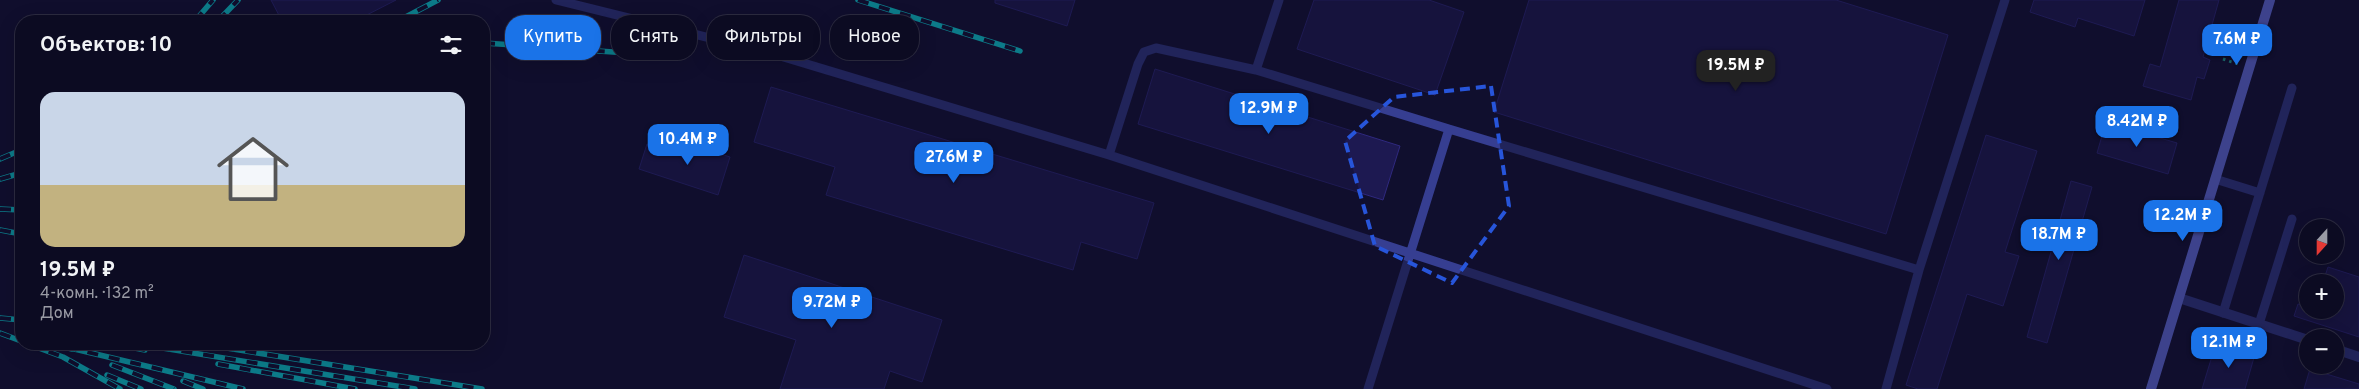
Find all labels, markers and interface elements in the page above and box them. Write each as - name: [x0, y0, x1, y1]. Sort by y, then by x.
- chip: Купить: [505, 15, 601, 60]
- chip: Снять: [611, 15, 697, 60]
- chip: Фильтры: [707, 15, 820, 60]
- chip: Новое: [830, 15, 919, 60]
- pin: 7.6M ₽: [2196, 23, 2278, 66]
- text: 7.6M ₽: [2213, 30, 2261, 50]
- icon: filters: [437, 31, 465, 59]
- text: Объектов: 10: [40, 32, 172, 59]
- pin: 19.5M ₽: [1690, 49, 1782, 92]
- text: 19.5M ₽: [1707, 56, 1765, 76]
- pin: 12.9M ₽: [1223, 92, 1315, 135]
- text: 12.9M ₽: [1240, 99, 1298, 119]
- pin: 8.42M ₽: [2091, 106, 2183, 148]
- text: 8.42M ₽: [2106, 112, 2168, 132]
- icon: home: [208, 124, 298, 214]
- pin: 10.4M ₽: [642, 124, 734, 166]
- text: 10.4M ₽: [659, 130, 717, 150]
- pin: 27.6M ₽: [908, 142, 1000, 184]
- text: 27.6M ₽: [925, 148, 983, 168]
- pin: 12.2M ₽: [2137, 200, 2229, 242]
- text: 12.2M ₽: [2154, 206, 2212, 226]
- pin: 18.7M ₽: [2013, 218, 2105, 261]
- north arrow: [2299, 219, 2344, 264]
- map controls: [2299, 219, 2344, 374]
- text: 18.7M ₽: [2032, 225, 2086, 245]
- text: 19.5M ₽: [40, 257, 115, 284]
- button: +: [2299, 274, 2344, 319]
- text: 4-комн. · 132 m²: [40, 284, 154, 304]
- pin: 9.72M ₽: [786, 286, 878, 329]
- text: 9.72M ₽: [803, 293, 861, 313]
- text: Дом: [40, 304, 74, 324]
- pin: 12.1M ₽: [2183, 326, 2275, 369]
- button: −: [2299, 329, 2344, 374]
- text: 12.1M ₽: [2202, 333, 2256, 353]

